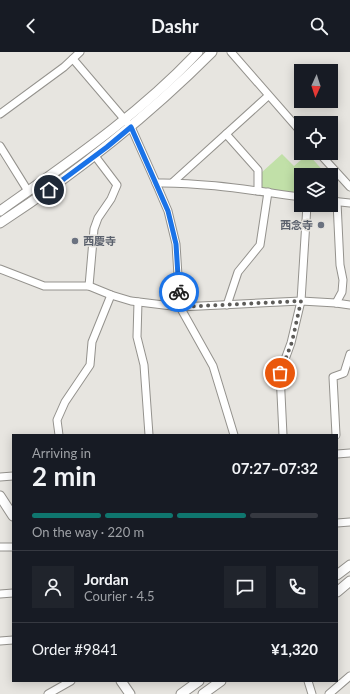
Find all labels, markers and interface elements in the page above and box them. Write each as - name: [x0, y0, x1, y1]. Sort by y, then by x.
- icon: back: [20, 15, 42, 37]
- text: Dashr: [151, 15, 199, 37]
- icon: search: [308, 15, 330, 37]
- north arrow: [294, 64, 338, 108]
- map controls: [294, 64, 338, 212]
- button: locate: [294, 116, 338, 160]
- button: layers: [294, 168, 338, 212]
- pin: [32, 173, 66, 207]
- icon: home: [38, 179, 60, 201]
- place label: 西念寺: [280, 218, 313, 231]
- marker: 西念寺: [316, 220, 326, 230]
- place label: 西慶寺: [83, 234, 116, 247]
- marker: 西慶寺: [70, 236, 80, 246]
- courier: [159, 272, 199, 312]
- icon: bike: [168, 281, 190, 303]
- pin: [263, 356, 297, 390]
- icon: bag: [269, 362, 291, 384]
- text: Arriving in: [32, 445, 91, 461]
- text: 07:27–07:32: [232, 459, 318, 477]
- text: 2 min: [32, 460, 96, 492]
- text: On the way · 220 m: [32, 524, 144, 540]
- button: person: [32, 566, 74, 608]
- button: chat: [224, 566, 266, 608]
- button: phone: [276, 566, 318, 608]
- text: Jordan: [84, 570, 129, 588]
- text: Courier · 4.5: [84, 588, 155, 604]
- text: Order #9841: [32, 640, 118, 658]
- text: ¥1,320: [271, 640, 318, 658]

